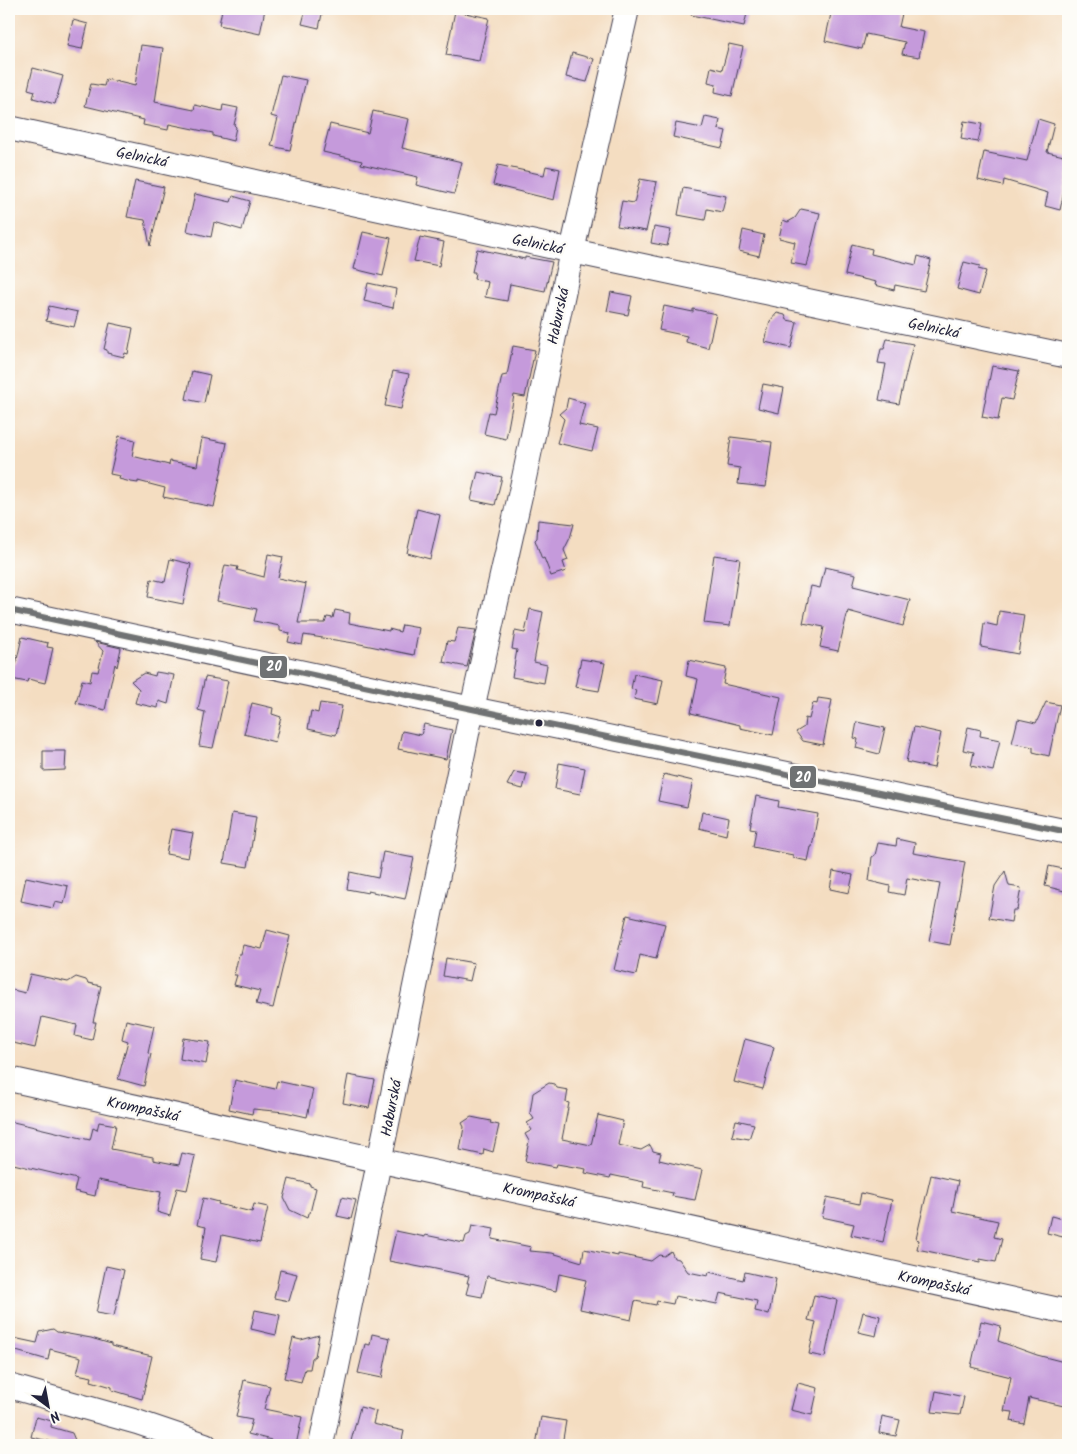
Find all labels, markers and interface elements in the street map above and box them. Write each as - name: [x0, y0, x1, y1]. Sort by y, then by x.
- street label: Gelnická: [114, 141, 172, 176]
- street label: Gelnická: [510, 228, 568, 263]
- street label: Haburská: [541, 284, 577, 347]
- street label: Gelnická: [906, 312, 964, 347]
- line badge: 20: [259, 655, 288, 679]
- text: 20: [266, 656, 282, 678]
- unlabelled marker: [534, 718, 544, 728]
- line badge: 20: [789, 765, 817, 789]
- text: 20: [795, 767, 811, 789]
- street label: Haburská: [375, 1076, 410, 1139]
- street label: Krompašská: [104, 1091, 183, 1130]
- street label: Krompašská: [500, 1177, 579, 1216]
- street label: Krompašská: [895, 1265, 974, 1304]
- north arrow: [22, 1382, 72, 1432]
- text: N: [45, 1405, 64, 1428]

